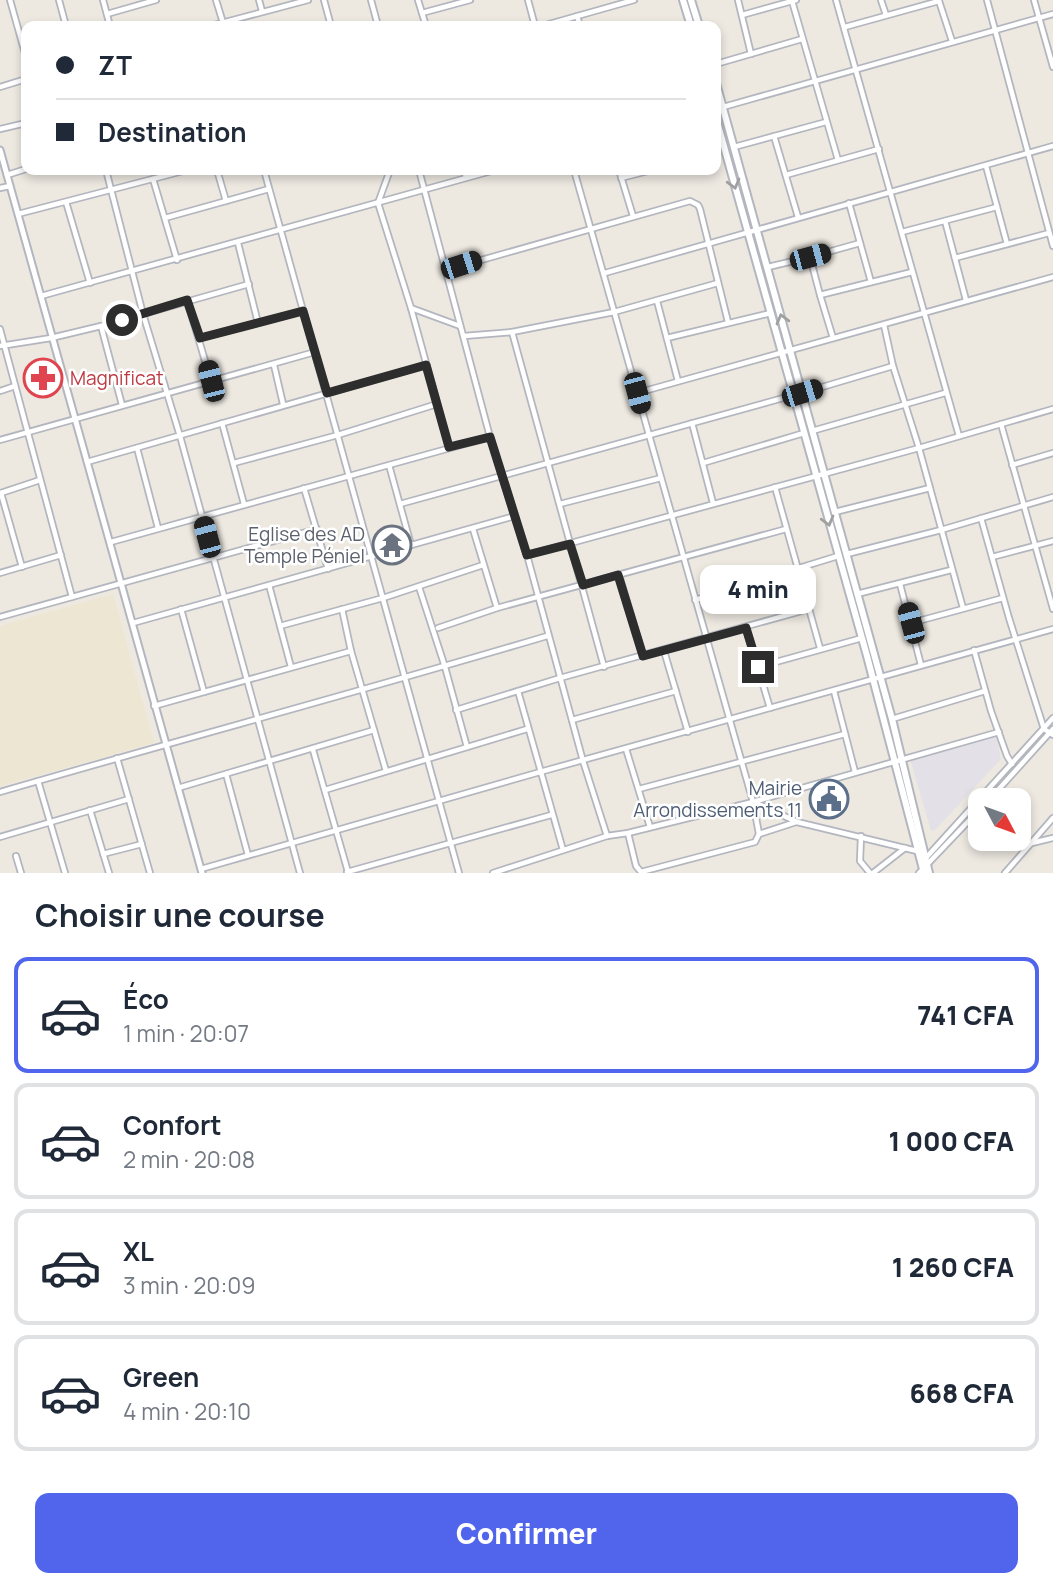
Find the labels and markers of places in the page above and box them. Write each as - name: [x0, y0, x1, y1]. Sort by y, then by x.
- pharmacy icon: Magnificat: [22, 357, 64, 399]
- place label: Magnificat: [70, 365, 164, 391]
- place label: Eglise des AD Temple Péniel: [244, 521, 365, 569]
- temple icon: Eglise des AD Temple Péniel: [371, 524, 413, 566]
- place label: Mairie Arrondissements 11: [633, 775, 802, 823]
- public building icon: Mairie Arrondissements 11: [808, 778, 850, 820]

